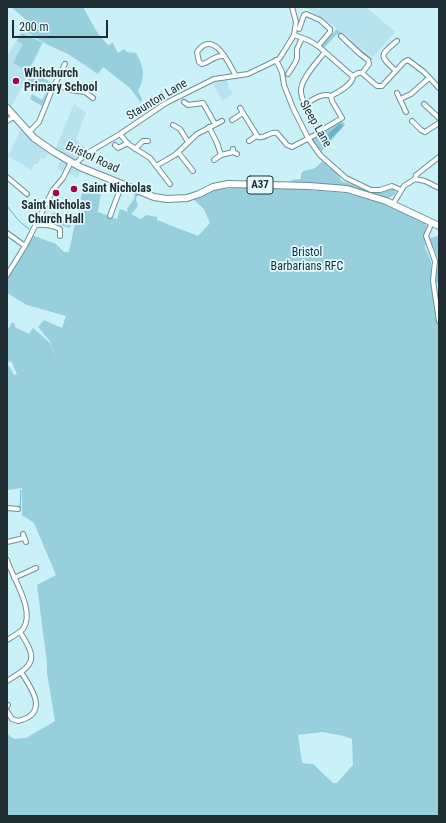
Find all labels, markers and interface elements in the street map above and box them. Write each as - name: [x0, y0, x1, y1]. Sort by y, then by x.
- scale bar: [14, 12, 110, 38]
- text: 200 m: [19, 20, 49, 34]
- place label: Whitchurch Primary School: [24, 67, 97, 95]
- marker: Whitchurch Primary School: [11, 76, 21, 86]
- street label: Staunton Lane: [124, 76, 190, 124]
- street label: Sleep Lane: [296, 98, 334, 150]
- street label: Bristol Road: [63, 139, 121, 177]
- road number: A37: [247, 176, 273, 194]
- place label: Saint Nicholas: [82, 182, 151, 196]
- marker: Saint Nicholas: [69, 184, 79, 194]
- marker: Saint Nicholas Church Hall: [51, 188, 61, 198]
- place label: Saint Nicholas Church Hall: [21, 199, 91, 227]
- park label: Bristol Barbarians RFC: [271, 246, 343, 274]

